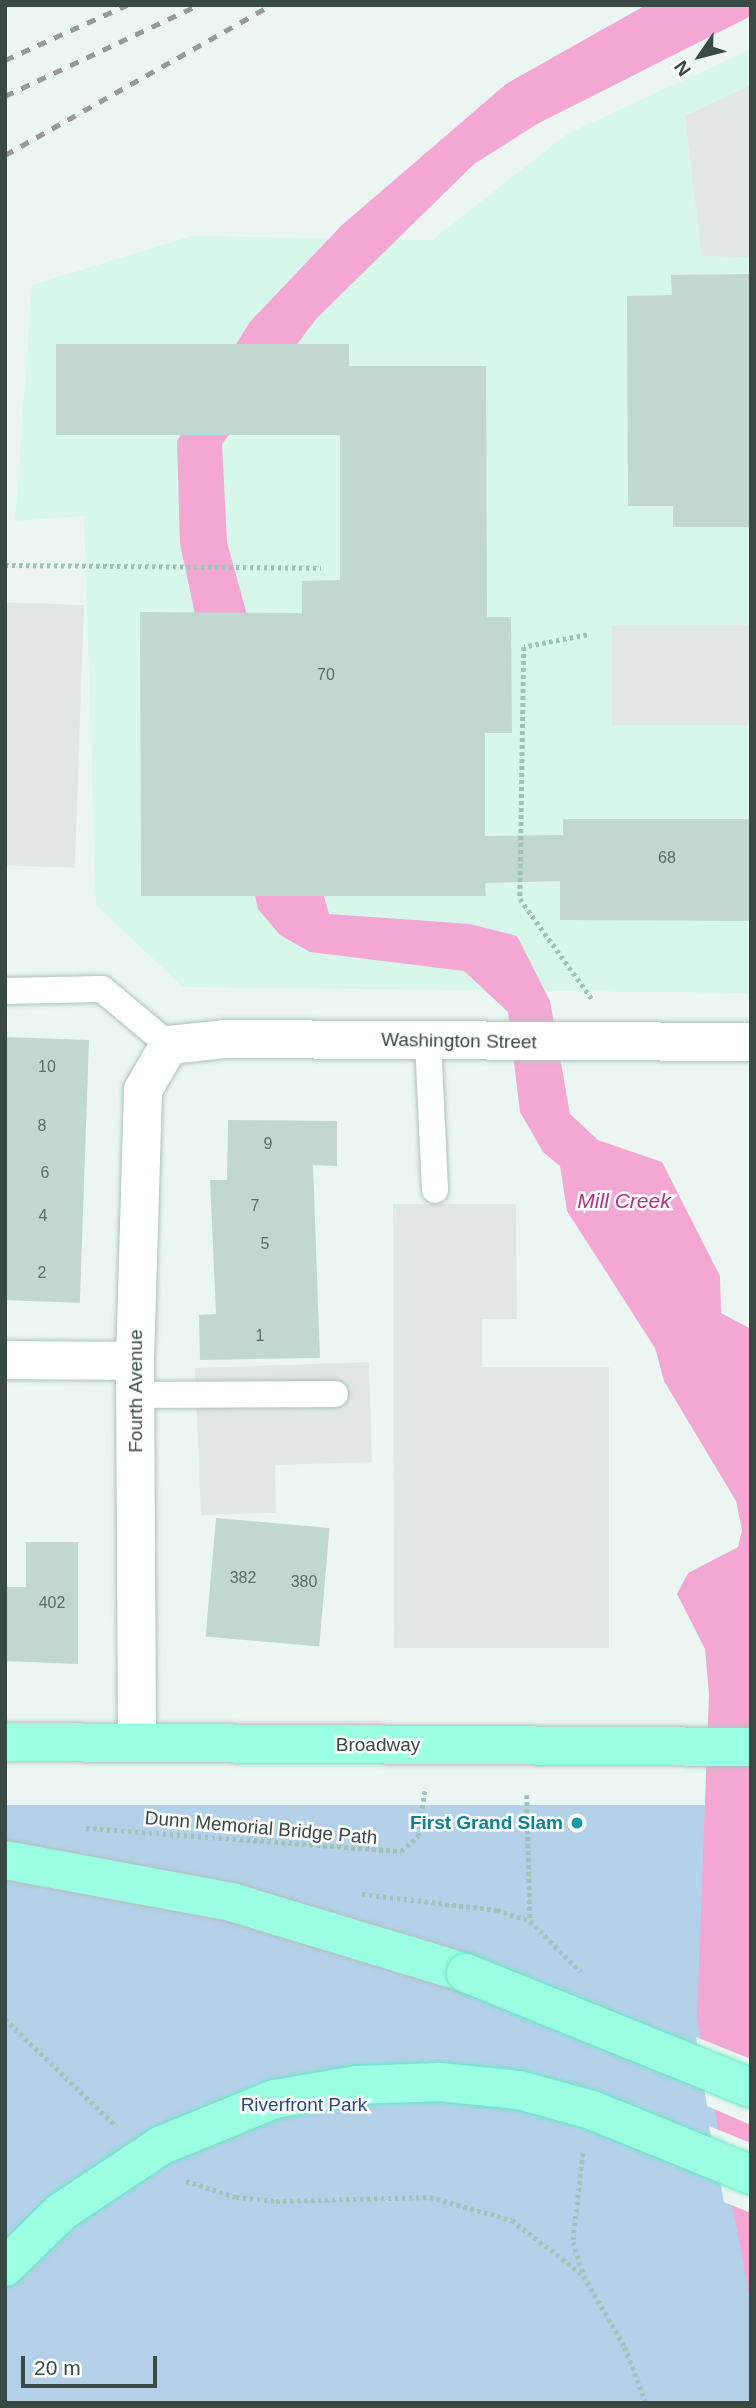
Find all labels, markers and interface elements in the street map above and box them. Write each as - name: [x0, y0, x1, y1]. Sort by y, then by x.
- north arrow: [665, 21, 735, 91]
- text: N: [670, 57, 695, 80]
- house number: 70: [317, 665, 335, 685]
- house number: 68: [658, 848, 676, 868]
- street label: Washington Street: [381, 1028, 537, 1054]
- house number: 10: [38, 1057, 56, 1077]
- house number: 8: [38, 1116, 46, 1136]
- house number: 9: [264, 1134, 272, 1154]
- house number: 6: [41, 1163, 49, 1183]
- water label: Mill Creek: [577, 1188, 671, 1214]
- house number: 7: [251, 1196, 259, 1216]
- house number: 4: [39, 1206, 47, 1226]
- house number: 5: [261, 1234, 269, 1254]
- house number: 2: [38, 1263, 46, 1283]
- house number: 1: [256, 1326, 264, 1346]
- street label: Fourth Avenue: [125, 1329, 147, 1453]
- house number: 382: [230, 1568, 256, 1588]
- house number: 380: [291, 1572, 317, 1592]
- house number: 402: [39, 1593, 65, 1613]
- street label: Broadway: [336, 1734, 420, 1756]
- street label: Dunn Memorial Bridge Path: [144, 1806, 378, 1850]
- place label: First Grand Slam: [410, 1812, 563, 1834]
- marker: First Grand Slam: [569, 1815, 585, 1831]
- park label: Riverfront Park: [241, 2094, 367, 2116]
- scale bar: [24, 2342, 161, 2386]
- text: 20 m: [34, 2356, 81, 2379]

